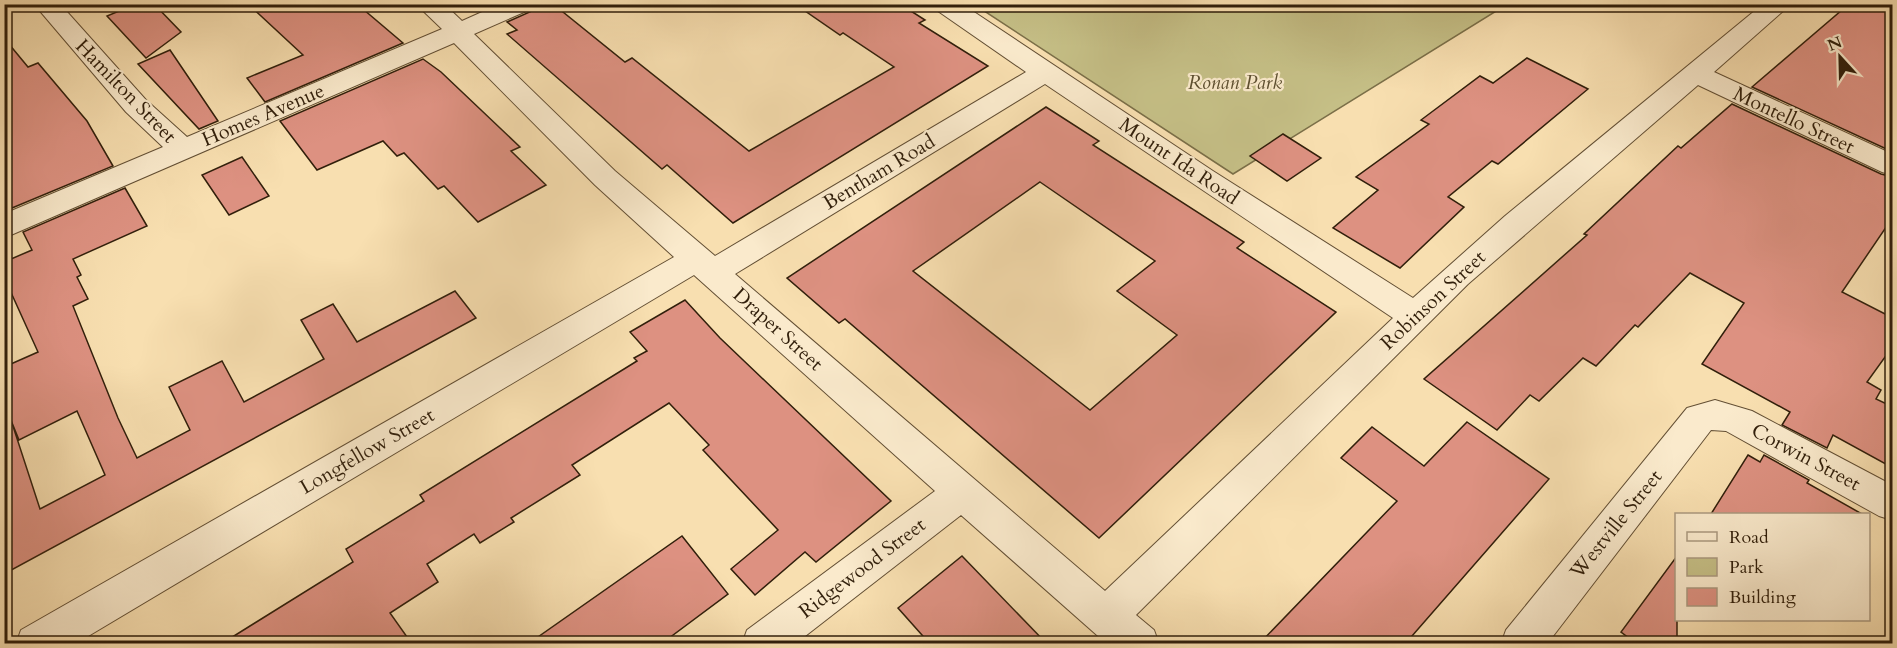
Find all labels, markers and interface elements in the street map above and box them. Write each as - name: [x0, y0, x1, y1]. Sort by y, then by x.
- north arrow: [1810, 27, 1870, 87]
- text: N: [1824, 31, 1845, 57]
- street label: Hamilton Street: [69, 33, 183, 149]
- park label: Ronan Park: [1188, 69, 1282, 96]
- street label: Homes Avenue: [198, 77, 328, 153]
- street label: Montello Street: [1729, 80, 1860, 160]
- street label: Mount Ida Road: [1114, 111, 1245, 211]
- street label: Bentham Road: [818, 128, 940, 216]
- street label: Robinson Street: [1375, 244, 1492, 356]
- street label: Draper Street: [727, 281, 829, 377]
- street label: Longfellow Street: [295, 401, 440, 500]
- street label: Corwin Street: [1747, 417, 1866, 497]
- street label: Westville Street: [1563, 463, 1669, 585]
- street label: Ridgewood Street: [793, 511, 931, 625]
- legend: [1675, 513, 1870, 621]
- text: Road: [1729, 525, 1769, 550]
- text: Park: [1729, 555, 1764, 580]
- text: Building: [1729, 585, 1797, 610]

